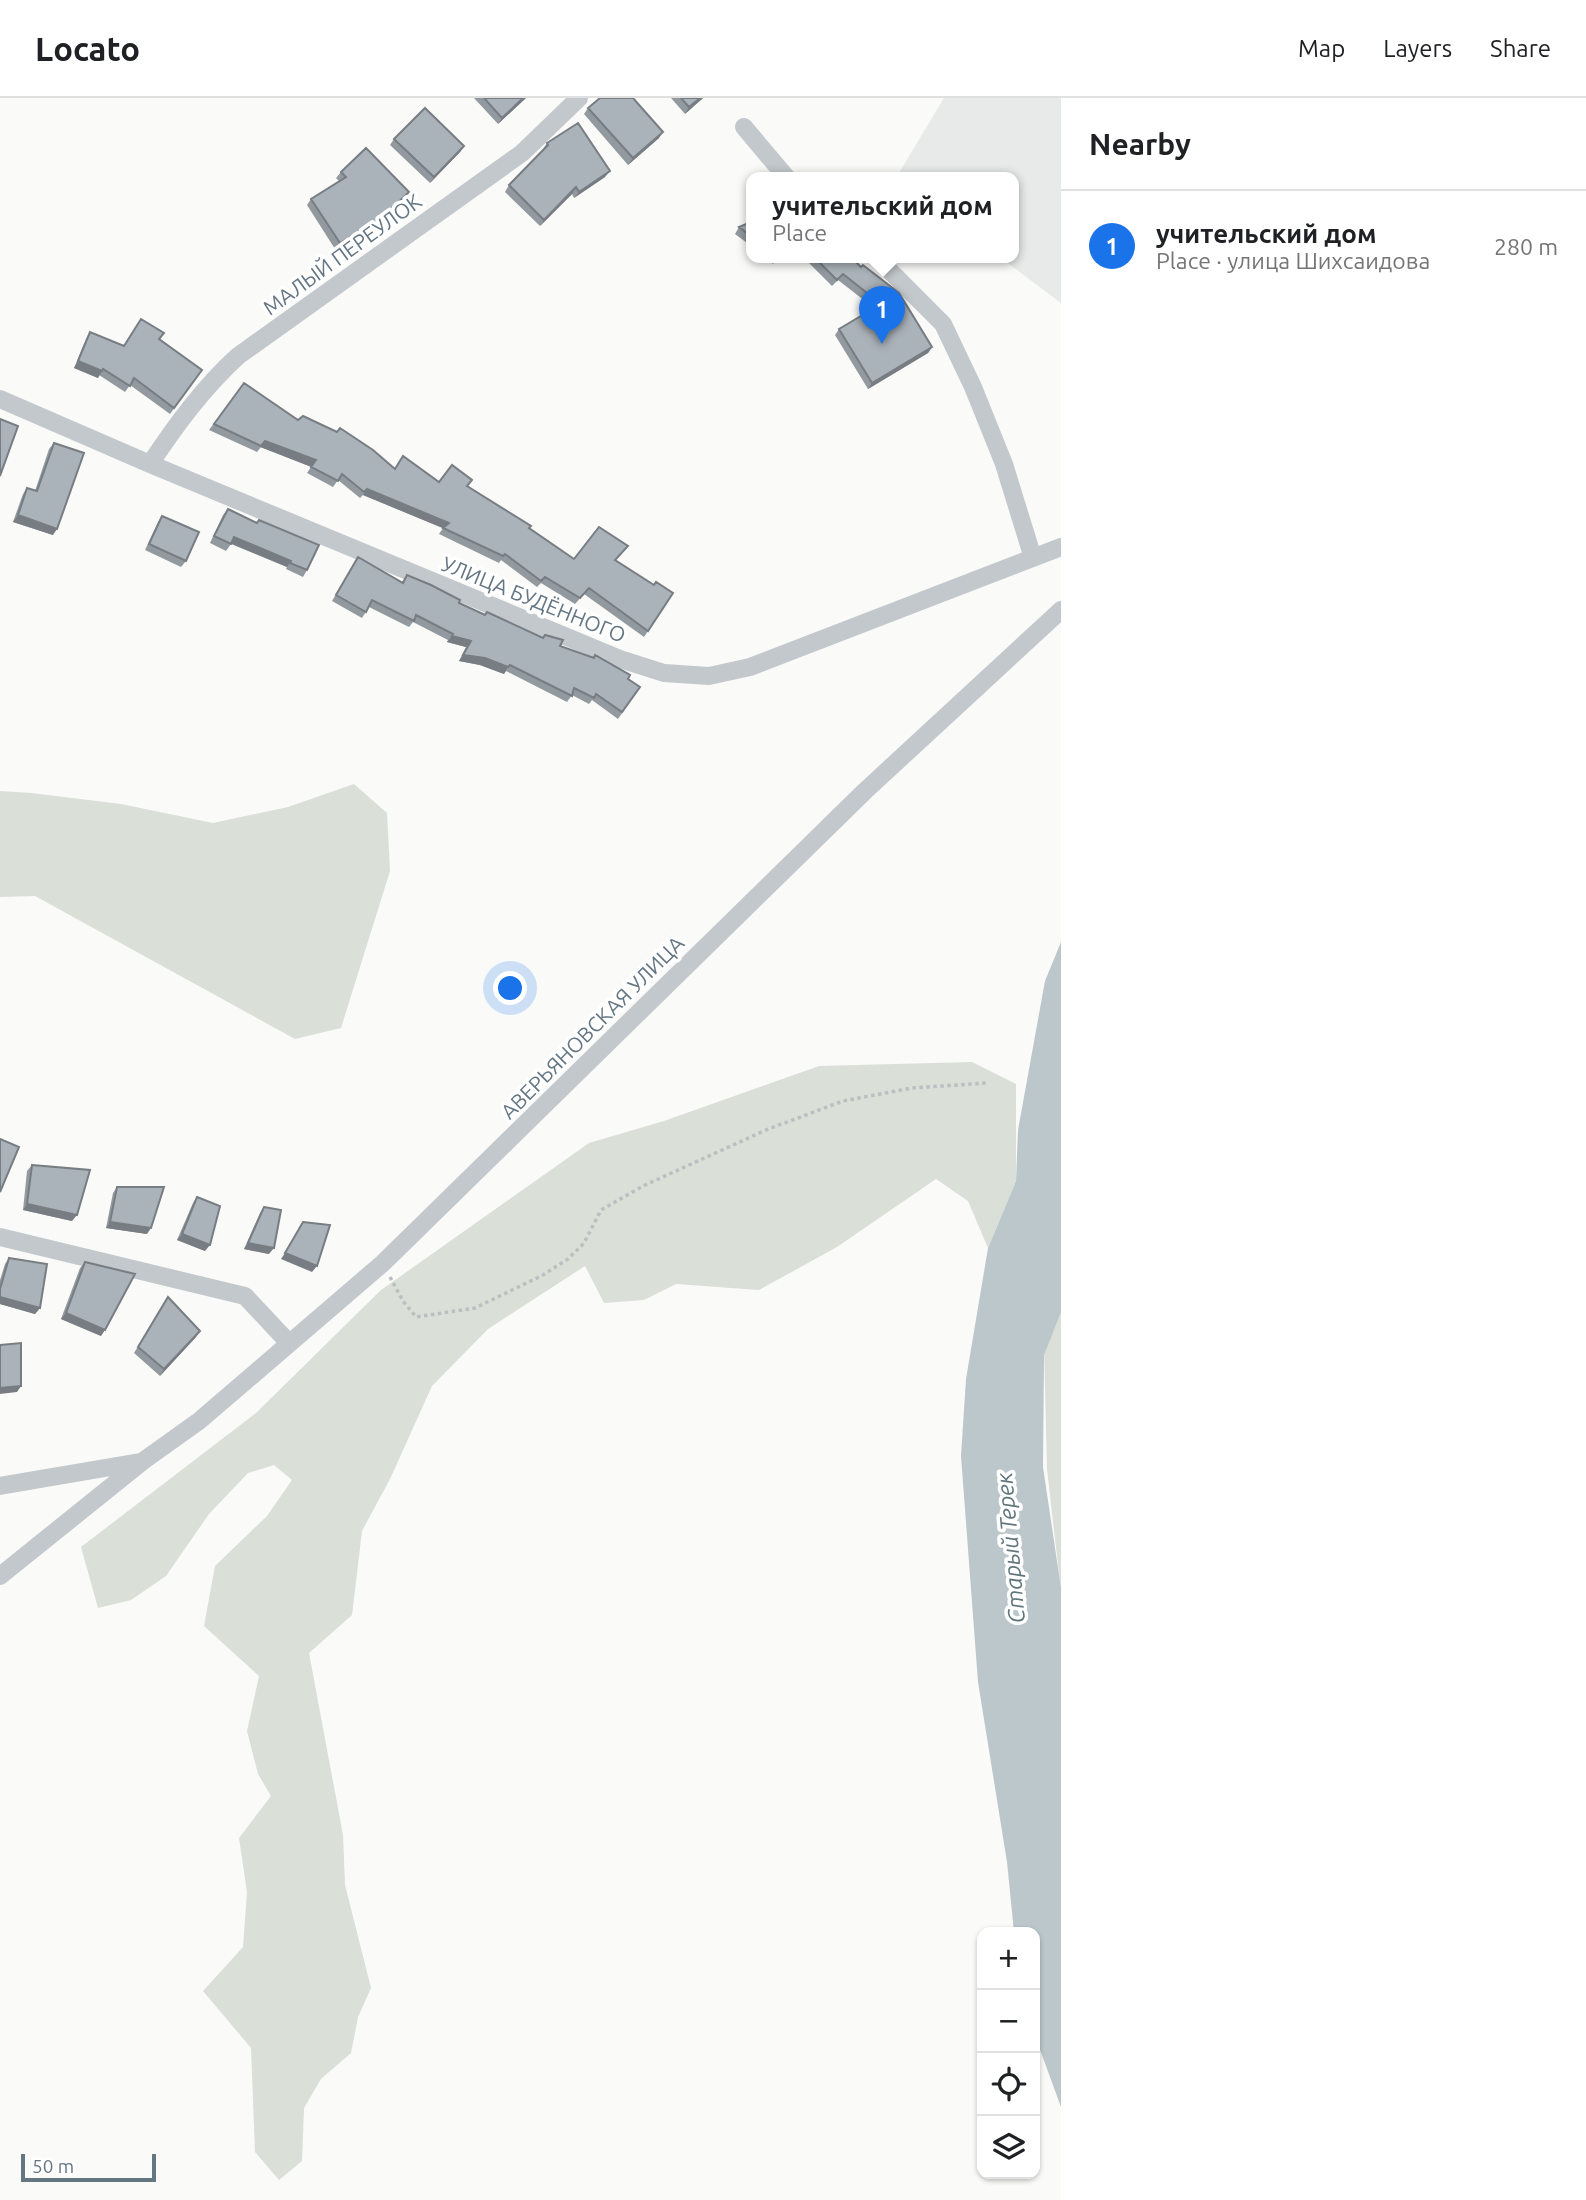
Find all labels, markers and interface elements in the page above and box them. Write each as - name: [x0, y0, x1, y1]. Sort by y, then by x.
- text: Locato: [35, 30, 140, 67]
- text: Map: [1298, 35, 1345, 62]
- text: Layers: [1383, 35, 1452, 62]
- text: Share: [1490, 35, 1551, 62]
- text: Nearby: [1089, 127, 1191, 161]
- popup: [746, 172, 1019, 263]
- street label: МАЛЫЙ ПЕРЕУЛОК: [258, 188, 426, 319]
- text: учительский дом: [772, 191, 993, 220]
- text: учительский дом: [1156, 219, 1377, 248]
- text: Place: [772, 220, 827, 245]
- text: 1: [1106, 234, 1118, 259]
- text: 280 m: [1494, 234, 1558, 259]
- text: Place · улица Шихсаидова: [1156, 248, 1430, 273]
- pin: 1: [859, 286, 905, 344]
- street label: УЛИЦА БУДЁННОГО: [439, 551, 629, 647]
- street label: АВЕРЬЯНОВСКАЯ УЛИЦА: [496, 930, 689, 1123]
- your location: [493, 971, 527, 1005]
- water label: Старый Терек: [991, 1472, 1029, 1624]
- map controls: [977, 1927, 1040, 2179]
- button: +: [977, 1927, 1040, 1990]
- button: −: [977, 1990, 1040, 2053]
- button: locate: [977, 2053, 1040, 2116]
- button: layers: [977, 2116, 1040, 2179]
- scale bar: [21, 2151, 156, 2183]
- text: 50 m: [32, 2155, 74, 2177]

